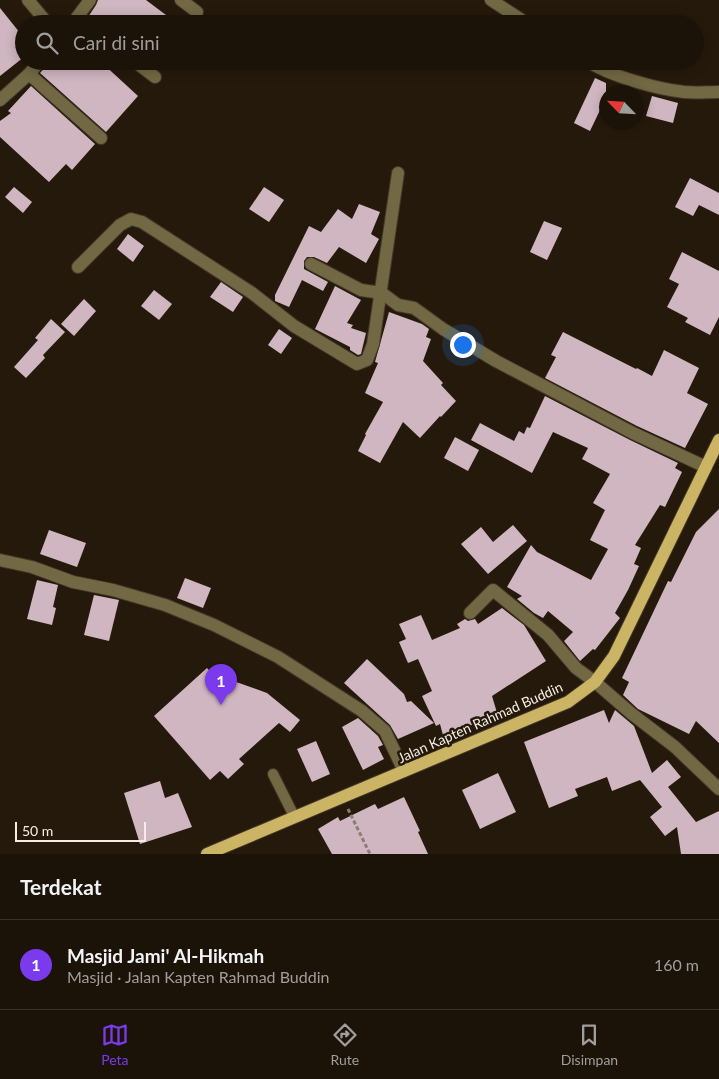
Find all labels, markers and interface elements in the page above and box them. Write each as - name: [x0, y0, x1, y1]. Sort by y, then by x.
- search box: [15, 15, 704, 70]
- icon: search: [33, 29, 61, 57]
- text: Cari di sini: [73, 31, 160, 54]
- north arrow: [599, 85, 644, 130]
- your location: [450, 332, 476, 358]
- pin: 1: [205, 664, 237, 705]
- street label: Jalan Kapten Rahmad Buddin: [395, 678, 565, 766]
- scale bar: [15, 819, 146, 842]
- text: 50 m: [22, 822, 53, 839]
- text: Terdekat: [20, 874, 102, 899]
- text: Masjid Jami' Al-Hikmah: [67, 944, 264, 967]
- text: 1: [31, 955, 41, 974]
- text: 160 m: [654, 955, 699, 974]
- text: Masjid · Jalan Kapten Rahmad Buddin: [67, 967, 329, 986]
- tab: Peta: [101, 1021, 129, 1068]
- tab: Rute: [330, 1021, 359, 1068]
- tab: Disimpan: [561, 1021, 618, 1068]

